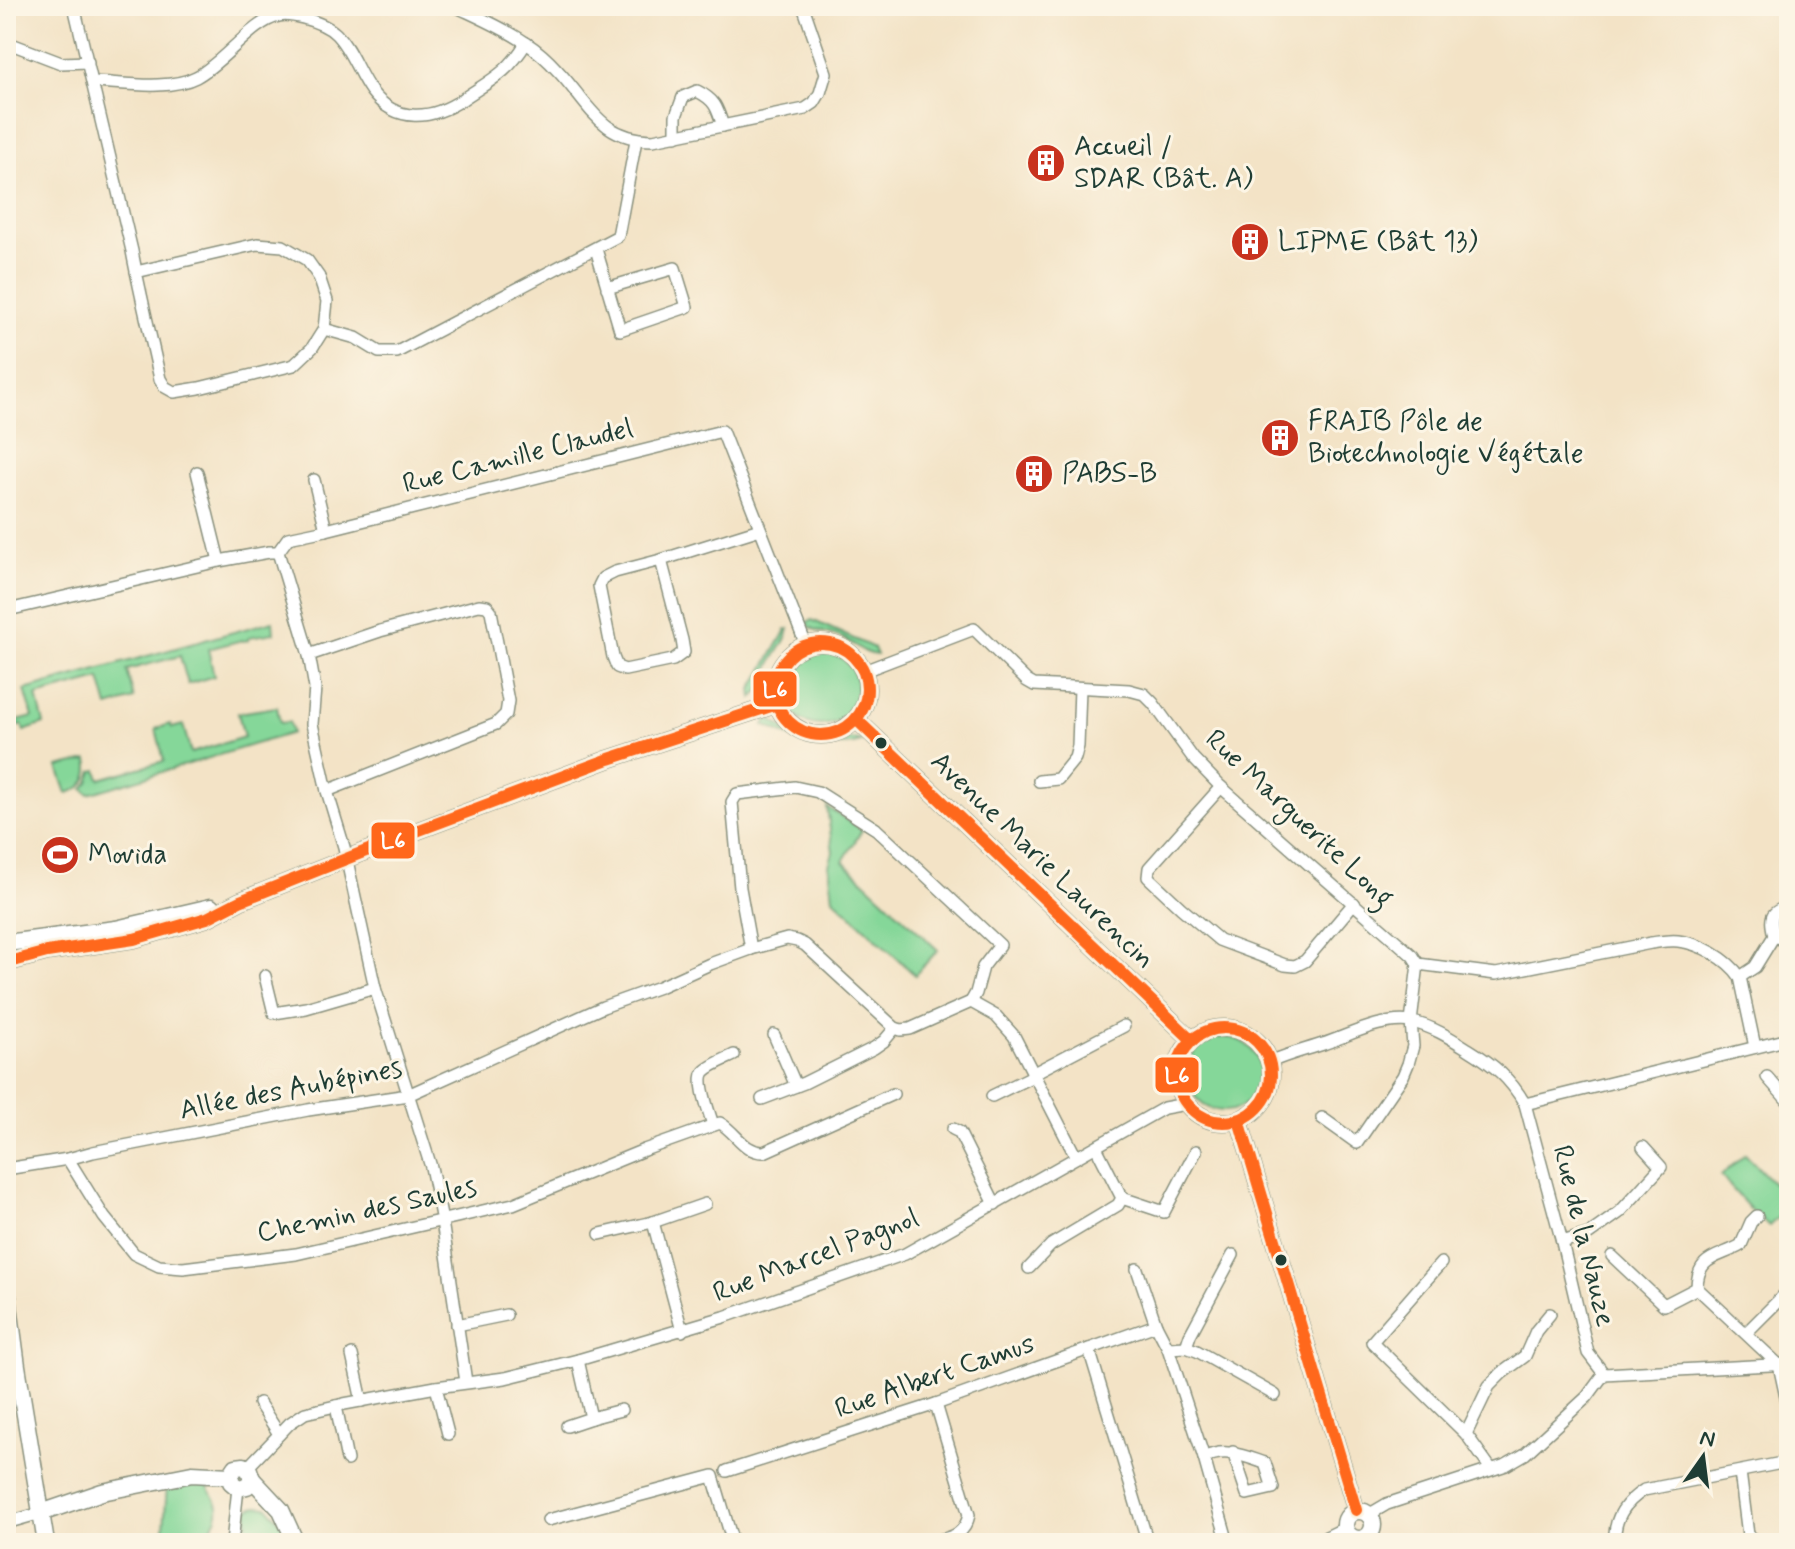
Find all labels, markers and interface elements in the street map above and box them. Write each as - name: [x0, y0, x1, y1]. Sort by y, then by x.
- place label: Accueil / SDAR (Bât. A): [1074, 129, 1253, 198]
- building icon: Accueil / SDAR (Bât. A): [1025, 142, 1067, 184]
- building icon: LIPME (Bât 13): [1229, 221, 1271, 263]
- place label: LIPME (Bât 13): [1278, 224, 1478, 261]
- place label: FRAIB Pôle de Biotechnologie Végétale: [1308, 404, 1584, 475]
- street label: Rue Camille Claudel: [399, 410, 637, 504]
- building icon: FRAIB Pôle de Biotechnologie Végétale: [1259, 417, 1301, 459]
- building icon: PABS-B: [1013, 453, 1055, 495]
- place label: PABS-B: [1062, 456, 1157, 493]
- line badge: L6: [752, 670, 798, 708]
- text: L6: [763, 677, 787, 705]
- street label: Rue Marguerite Long: [1194, 722, 1401, 919]
- unlabelled marker: [873, 735, 889, 751]
- street label: Avenue Marie Laurencin: [922, 744, 1162, 978]
- line badge: L6: [370, 821, 416, 860]
- text: L6: [381, 828, 405, 856]
- sports icon: Movida: [39, 834, 81, 876]
- place label: Movida: [88, 837, 167, 874]
- street label: Allée des Aubépines: [177, 1050, 405, 1130]
- line badge: L6: [1154, 1056, 1200, 1094]
- text: L6: [1165, 1063, 1189, 1091]
- street label: Rue de la Nauze: [1543, 1142, 1623, 1330]
- street label: Chemin des Saules: [254, 1170, 480, 1252]
- street label: Rue Marcel Pagnol: [708, 1200, 925, 1314]
- unlabelled marker: [1273, 1252, 1289, 1268]
- street label: Rue Albert Camus: [830, 1326, 1040, 1428]
- north arrow: [1663, 1417, 1743, 1497]
- text: N: [1697, 1424, 1718, 1455]

